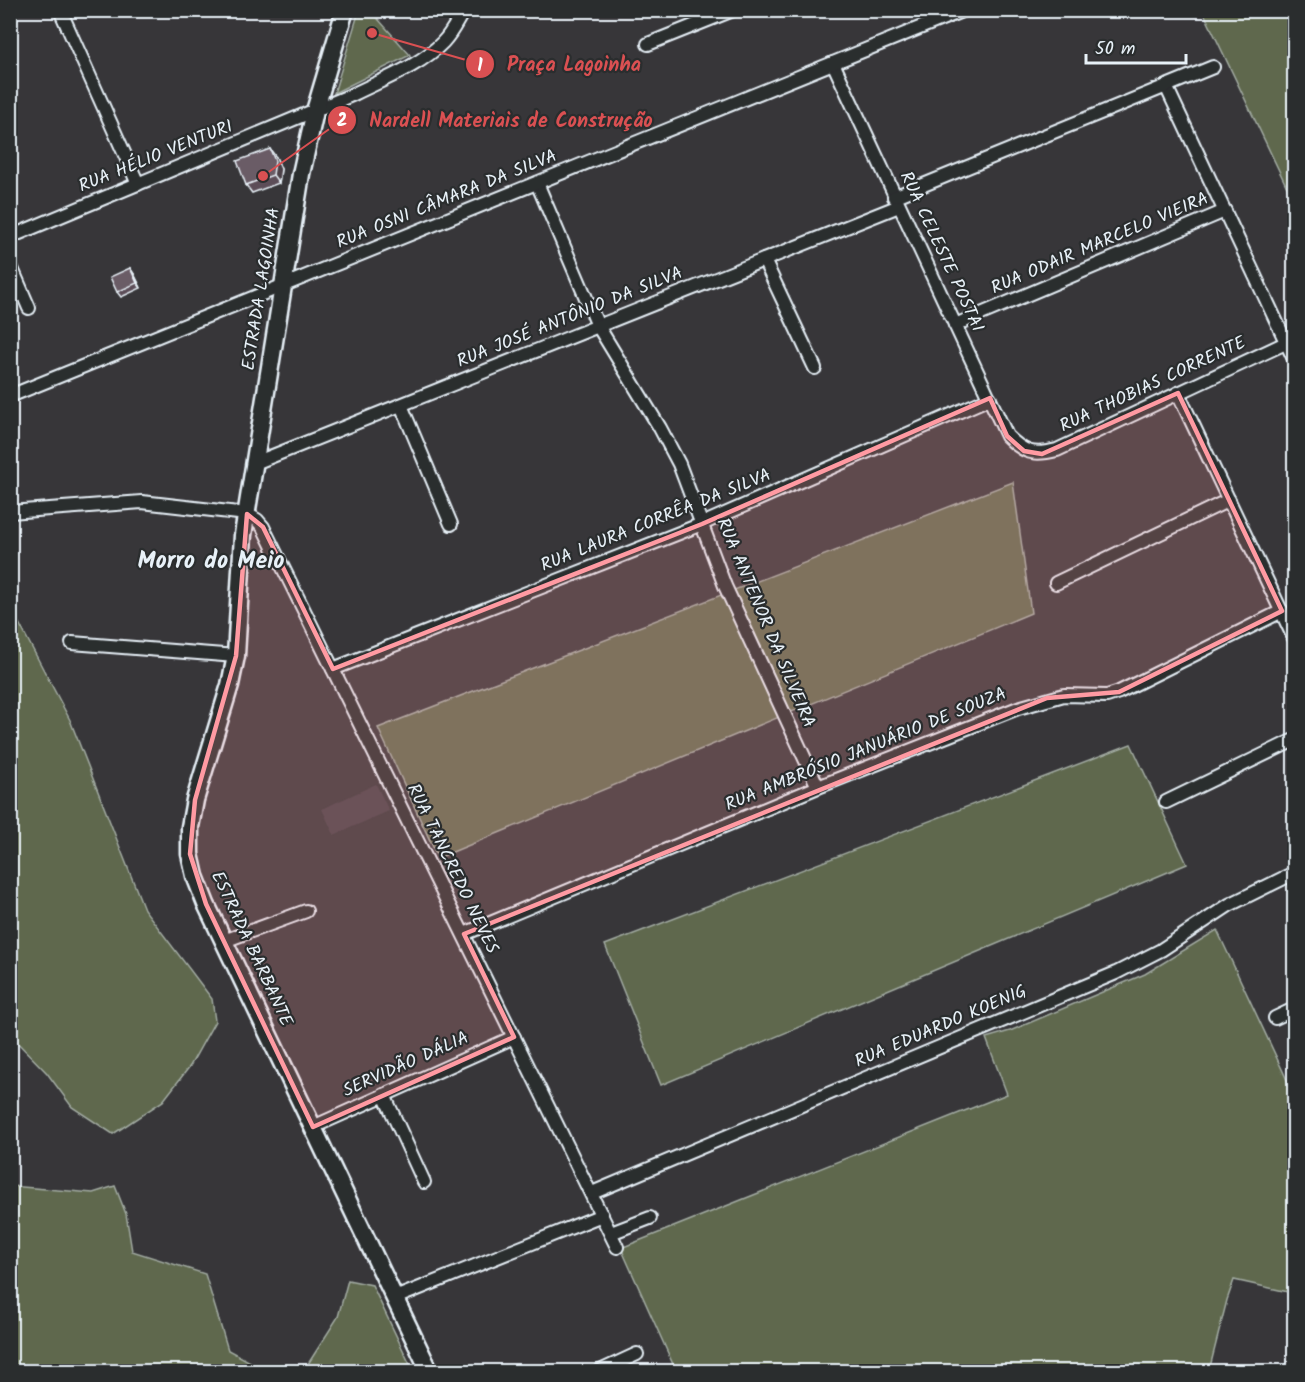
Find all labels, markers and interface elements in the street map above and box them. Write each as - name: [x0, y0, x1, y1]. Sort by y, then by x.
- scale bar: [1086, 27, 1186, 65]
- text: 50 m: [1095, 35, 1135, 64]
- callout: Praça Lagoinha: [465, 45, 652, 83]
- text: Praça Lagoinha: [507, 50, 641, 82]
- text: 1: [477, 52, 483, 81]
- callout: Nardell Materiais de Construção: [327, 101, 665, 139]
- text: Nardell Materiais de Construção: [369, 106, 653, 138]
- text: 2: [337, 107, 347, 136]
- street label: RUA HÉLIO VENTURI: [74, 113, 238, 201]
- street label: RUA OSNI CÂMARA DA SILVA: [332, 142, 562, 258]
- street label: RUA CELESTE POSTAI: [891, 167, 991, 337]
- street label: RUA ODAIR MARCELO VIEIRA: [987, 185, 1213, 303]
- street label: ESTRADA LAGOINHA: [235, 205, 289, 373]
- street label: RUA JOSÉ ANTÔNIO DA SILVA: [453, 259, 687, 377]
- street label: RUA THOBIAS CORRENTE: [1055, 329, 1251, 441]
- street label: RUA LAURA CORRÊA DA SILVA: [536, 461, 776, 581]
- street label: RUA ANTENOR DA SILVEIRA: [708, 514, 822, 733]
- district label: Morro do Meio: [138, 542, 284, 581]
- street label: RUA AMBRÓSIO JANUÁRIO DE SOUZA: [721, 680, 1011, 820]
- street label: RUA TANCREDO NEVES: [398, 779, 506, 959]
- street label: ESTRADA BARBANTE: [202, 866, 300, 1032]
- street label: RUA EDUARDO KOENIG: [850, 978, 1032, 1076]
- street label: SERVIDÃO DÁLIA: [338, 1024, 474, 1106]

